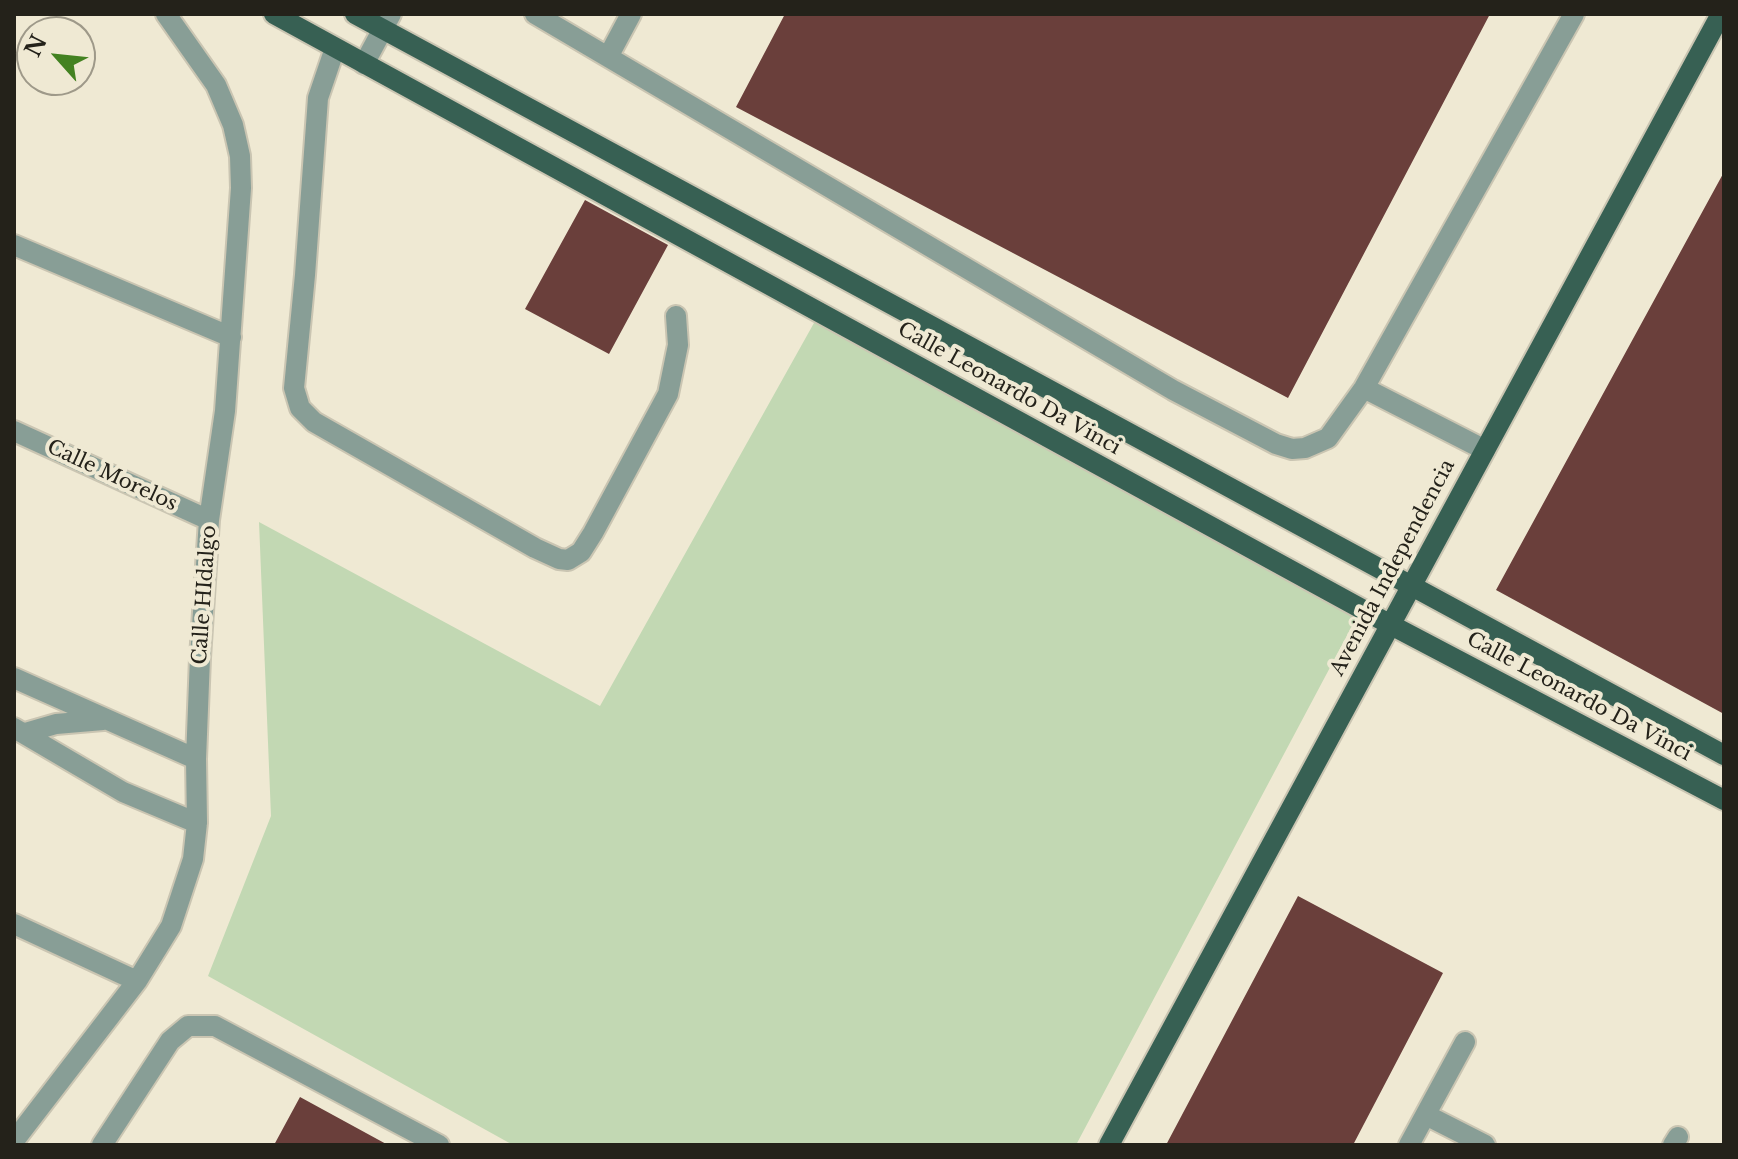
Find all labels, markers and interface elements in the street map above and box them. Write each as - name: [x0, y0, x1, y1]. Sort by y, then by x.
- north arrow: [16, 16, 96, 96]
- text: N: [19, 30, 53, 61]
- street label: Calle Leonardo Da Vinci: [893, 318, 1125, 460]
- street label: Calle Morelos: [43, 435, 181, 517]
- street label: Avenida Independencia: [1326, 456, 1460, 680]
- street label: Calle HIdalgo: [188, 525, 222, 665]
- street label: Calle Leonardo Da Vinci: [1463, 628, 1695, 766]

